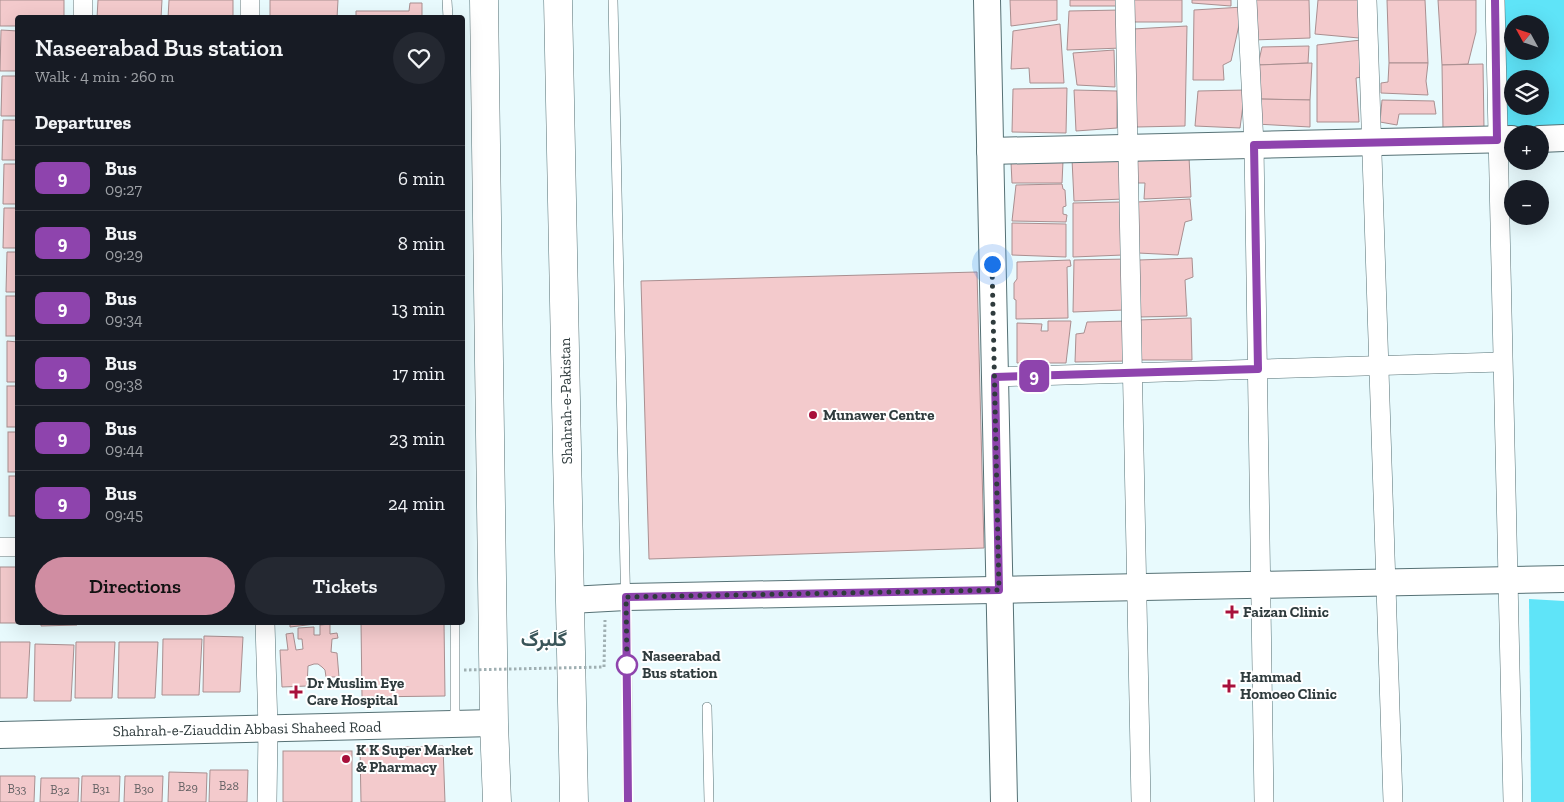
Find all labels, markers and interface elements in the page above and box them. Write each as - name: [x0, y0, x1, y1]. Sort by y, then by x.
- north arrow: [1504, 15, 1549, 60]
- map controls: [1504, 15, 1549, 225]
- button: heart: [393, 32, 445, 84]
- text: Naseerabad Bus station: [35, 33, 283, 62]
- text: Walk · 4 min · 260 m: [35, 67, 174, 86]
- button: layers: [1504, 70, 1549, 115]
- text: Departures: [35, 111, 131, 134]
- button: +: [1504, 125, 1549, 170]
- text: Bus: [105, 157, 137, 180]
- text: 9: [58, 167, 67, 189]
- text: 6 min: [398, 167, 445, 190]
- text: 09:27: [105, 180, 142, 199]
- button: −: [1504, 180, 1549, 225]
- text: Bus: [105, 222, 137, 245]
- text: 9: [58, 232, 67, 254]
- text: 8 min: [398, 232, 445, 255]
- text: 09:29: [105, 245, 143, 264]
- your location: [980, 252, 1005, 277]
- text: Bus: [105, 287, 137, 310]
- text: 9: [58, 297, 67, 319]
- text: 13 min: [391, 297, 445, 320]
- text: 09:34: [105, 310, 143, 329]
- street label: Shahrah-e-Pakistan: [556, 337, 576, 464]
- text: Bus: [105, 352, 137, 375]
- line badge: 9: [1018, 360, 1050, 392]
- text: 9: [58, 362, 67, 384]
- text: 17 min: [392, 362, 445, 385]
- text: 9: [1029, 365, 1039, 387]
- text: 09:38: [105, 375, 143, 394]
- place label: Munawer Centre: [823, 406, 934, 424]
- marker: Munawer Centre: [807, 409, 819, 421]
- text: Bus: [105, 417, 137, 440]
- text: 9: [58, 427, 67, 449]
- text: 23 min: [389, 427, 445, 450]
- text: 09:44: [105, 440, 144, 459]
- text: Bus: [105, 482, 137, 505]
- text: 9: [58, 492, 67, 514]
- text: 24 min: [388, 492, 445, 515]
- text: 09:45: [105, 505, 143, 524]
- button: Directions: [35, 557, 235, 615]
- button: Tickets: [245, 557, 445, 615]
- place label: Faizan Clinic: [1243, 603, 1329, 621]
- marker: Faizan Clinic: [1225, 605, 1239, 619]
- district label: گلبرگ: [521, 627, 567, 652]
- place label: Naseerabad Bus station: [642, 647, 721, 682]
- marker: Naseerabad Bus station: [616, 654, 638, 676]
- place label: Hammad Homoeo Clinic: [1240, 668, 1337, 703]
- place label: Dr Muslim Eye Care Hospital: [307, 674, 404, 709]
- marker: Hammad Homoeo Clinic: [1222, 679, 1236, 693]
- marker: Dr Muslim Eye Care Hospital: [289, 685, 303, 699]
- street label: Shahrah-e-Ziauddin Abbasi Shaheed Road: [112, 718, 382, 740]
- place label: K K Super Market & Pharmacy: [356, 741, 474, 776]
- marker: K K Super Market & Pharmacy: [340, 753, 352, 765]
- house number: B28: [219, 779, 239, 793]
- house number: B29: [178, 780, 198, 794]
- house number: B33: [8, 782, 27, 796]
- house number: B31: [92, 782, 110, 796]
- house number: B30: [134, 782, 154, 796]
- house number: B32: [50, 783, 70, 797]

